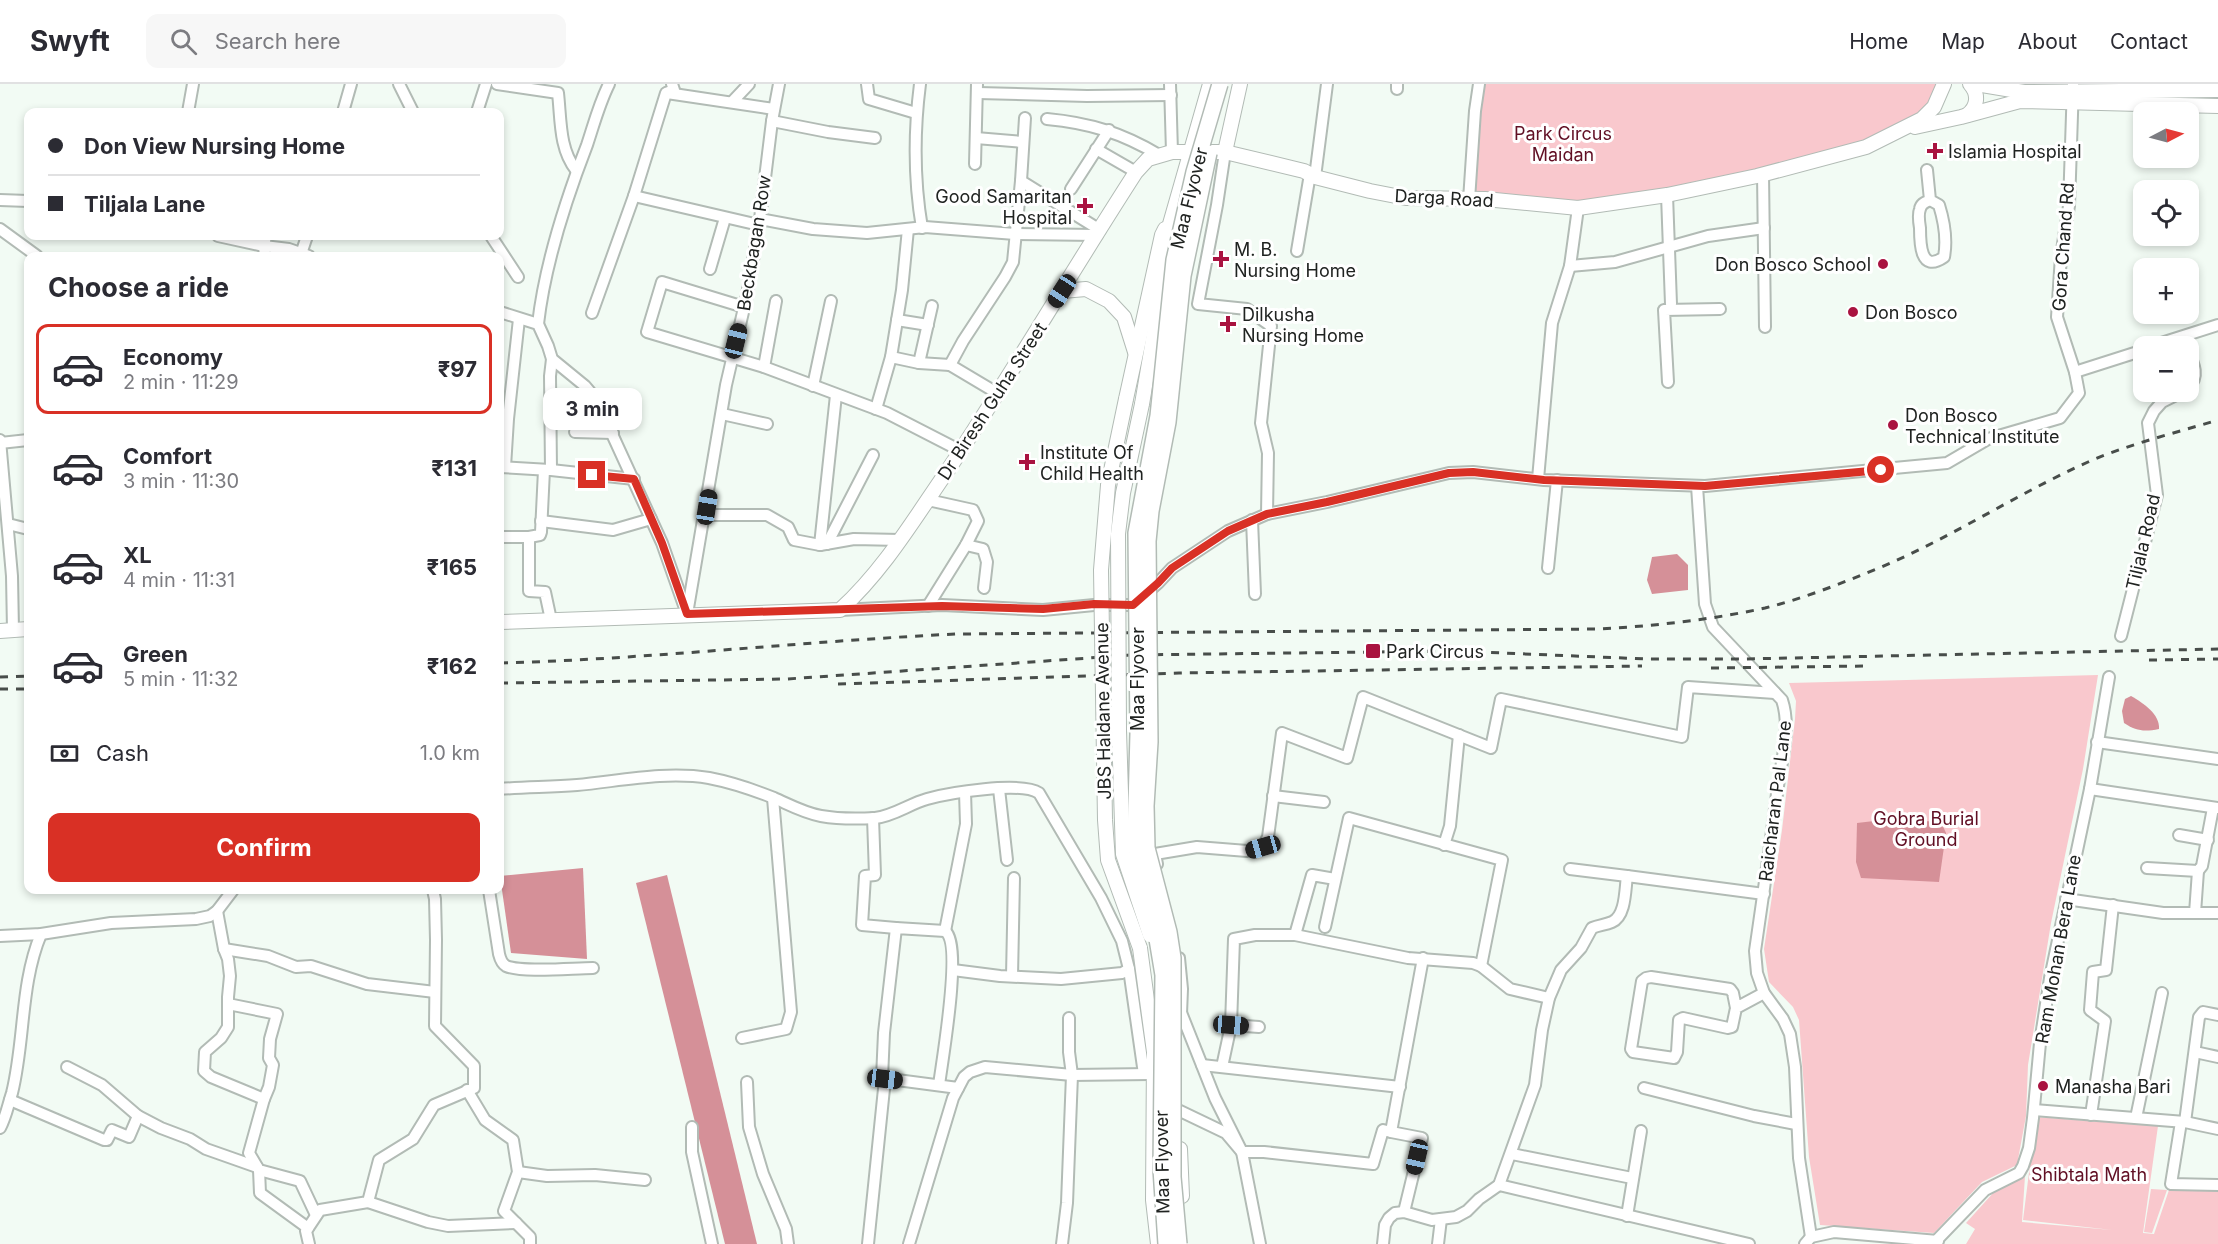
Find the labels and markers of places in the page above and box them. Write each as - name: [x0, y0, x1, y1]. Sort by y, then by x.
- place label: Islamia Hospital: [1948, 141, 2082, 162]
- marker: Islamia Hospital: [1926, 142, 1944, 160]
- place label: Good Samaritan Hospital: [935, 186, 1072, 228]
- marker: Good Samaritan Hospital: [1076, 197, 1094, 215]
- place label: M. B. Nursing Home: [1234, 239, 1356, 281]
- marker: M. B. Nursing Home: [1212, 250, 1230, 268]
- place label: Don Bosco School: [1715, 254, 1871, 275]
- marker: Don Bosco School: [1876, 257, 1890, 271]
- place label: Don Bosco: [1865, 302, 1958, 323]
- place label: Dilkusha Nursing Home: [1242, 304, 1364, 346]
- marker: Don Bosco: [1846, 305, 1860, 319]
- marker: Dilkusha Nursing Home: [1219, 315, 1237, 333]
- place label: Don Bosco Technical Institute: [1905, 405, 2060, 447]
- marker: Don Bosco Technical Institute: [1886, 418, 1900, 432]
- place label: Institute Of Child Health: [1040, 442, 1144, 484]
- marker: Institute Of Child Health: [1018, 453, 1036, 471]
- place label: Park Circus: [1386, 641, 1484, 662]
- marker: Park Circus: [1364, 642, 1382, 660]
- place label: Manasha Bari: [2055, 1076, 2171, 1097]
- marker: Manasha Bari: [2036, 1079, 2050, 1093]

